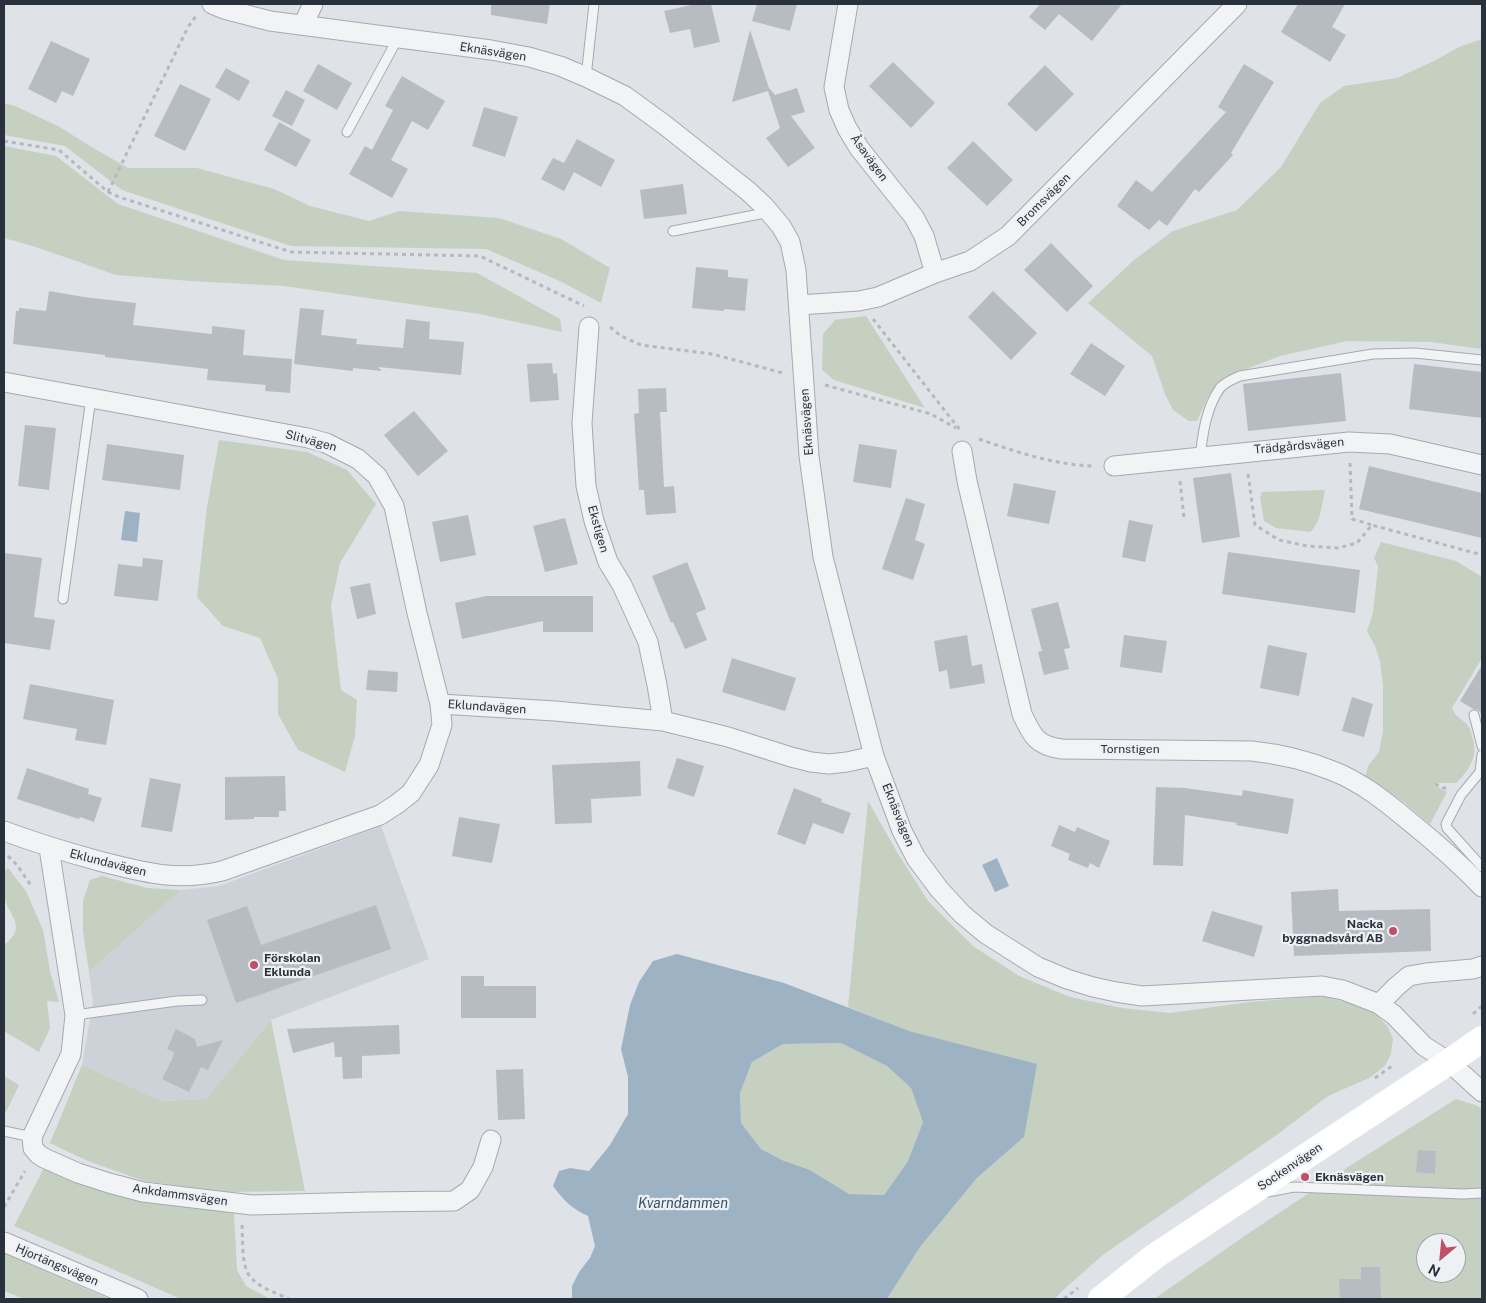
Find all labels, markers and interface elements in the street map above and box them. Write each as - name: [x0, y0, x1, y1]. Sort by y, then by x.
- street label: Eknäsvägen: [459, 40, 527, 64]
- street label: Åsavägen: [847, 132, 891, 184]
- street label: Bromsvägen: [1014, 170, 1074, 230]
- street label: Eknäsvägen: [797, 388, 817, 456]
- street label: Slitvägen: [284, 427, 338, 455]
- street label: Trädgårdsvägen: [1253, 435, 1345, 457]
- street label: Ekstigen: [584, 504, 612, 554]
- street label: Eklundavägen: [447, 697, 527, 717]
- street label: Tornstigen: [1100, 742, 1160, 756]
- street label: Eknäsvägen: [879, 781, 917, 849]
- street label: Eklundavägen: [68, 847, 148, 879]
- place label: Nacka byggnadsvård AB: [1282, 917, 1383, 945]
- marker: Nacka byggnadsvård AB: [1387, 925, 1399, 937]
- place label: Förskolan Eklunda: [264, 951, 321, 979]
- marker: Förskolan Eklunda: [248, 959, 260, 971]
- street label: Sockenvägen: [1255, 1140, 1325, 1194]
- place label: Eknäsvägen: [1315, 1170, 1384, 1184]
- marker: Eknäsvägen: [1299, 1171, 1311, 1183]
- street label: Ankdammsvägen: [131, 1181, 229, 1209]
- water label: Kvarndammen: [638, 1196, 728, 1212]
- north arrow: [1416, 1233, 1466, 1283]
- street label: Hjortängsvägen: [13, 1241, 101, 1289]
- text: N: [1426, 1261, 1443, 1280]

